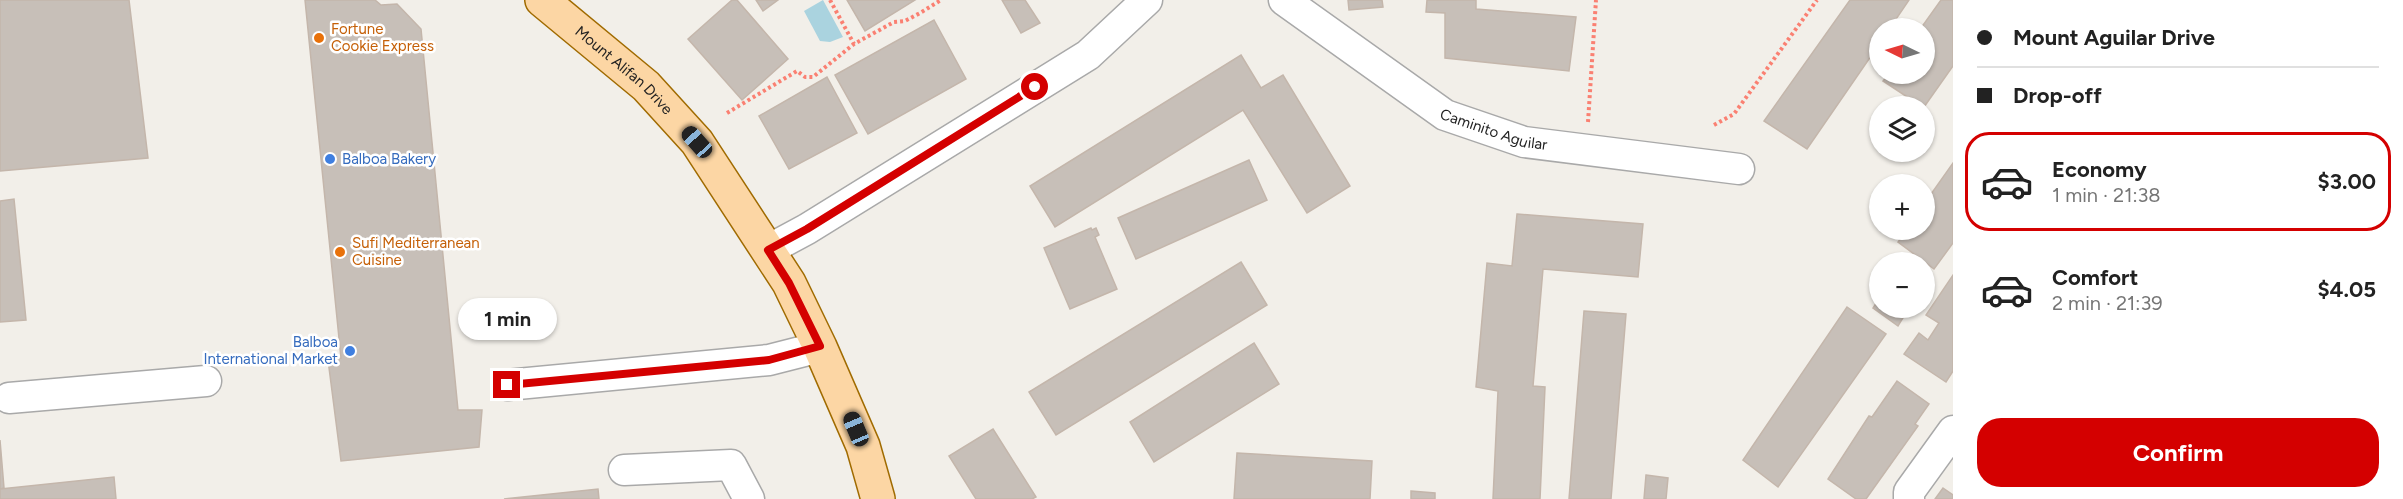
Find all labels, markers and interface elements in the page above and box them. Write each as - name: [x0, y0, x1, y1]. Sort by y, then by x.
- north arrow: [1869, 18, 1935, 84]
- map controls: [1869, 18, 1935, 318]
- place label: Fortune Cookie Express: [331, 20, 434, 55]
- street label: Mount Alifan Drive: [572, 22, 676, 118]
- text: Mount Aguilar Drive: [2013, 24, 2215, 51]
- marker: Fortune Cookie Express: [312, 31, 326, 45]
- route start: [1021, 73, 1048, 100]
- text: Drop-off: [2013, 82, 2102, 109]
- button: layers: [1869, 96, 1935, 162]
- street label: Caminito Aguilar: [1438, 105, 1548, 154]
- car: [678, 123, 716, 161]
- place label: Balboa Bakery: [342, 150, 436, 168]
- marker: Balboa Bakery: [323, 152, 337, 166]
- icon: car: [1980, 155, 2034, 209]
- text: Economy: [2052, 156, 2147, 183]
- text: $3.00: [2318, 168, 2376, 195]
- button: +: [1869, 174, 1935, 240]
- text: 1 min · 21:38: [2052, 183, 2161, 207]
- place label: Sufi Mediterranean Cuisine: [352, 234, 480, 269]
- marker: Sufi Mediterranean Cuisine: [333, 245, 347, 259]
- button: −: [1869, 252, 1935, 318]
- icon: car: [1980, 263, 2034, 317]
- text: Comfort: [2052, 264, 2138, 291]
- text: $4.05: [2317, 276, 2376, 303]
- text: 2 min · 21:39: [2052, 291, 2163, 315]
- callout: 1 min: [458, 298, 556, 340]
- text: 1 min: [484, 307, 531, 331]
- place label: Balboa International Market: [203, 333, 338, 368]
- marker: Balboa International Market: [343, 344, 357, 358]
- route end: [493, 371, 520, 398]
- car: [841, 409, 871, 449]
- button: Confirm: [1977, 418, 2379, 487]

